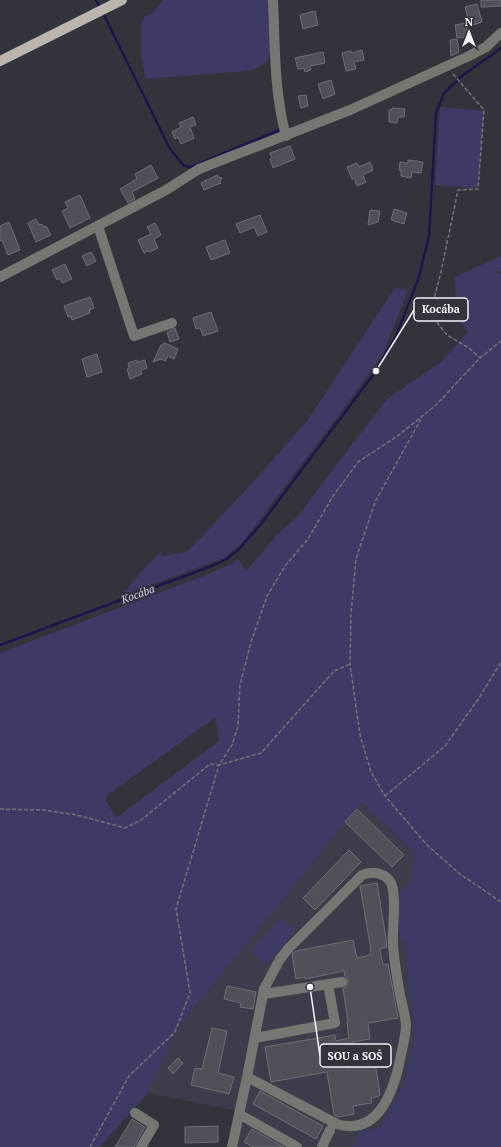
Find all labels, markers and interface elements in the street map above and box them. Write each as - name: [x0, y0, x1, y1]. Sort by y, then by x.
- north arrow: [449, 12, 489, 52]
- text: N: [465, 15, 474, 29]
- callout: Kocába: [414, 298, 468, 321]
- text: Kocába: [422, 302, 460, 316]
- water label: Kocába: [118, 581, 157, 607]
- callout: SOU a SOŠ: [320, 1044, 391, 1067]
- text: SOU a SOŠ: [328, 1049, 382, 1063]

